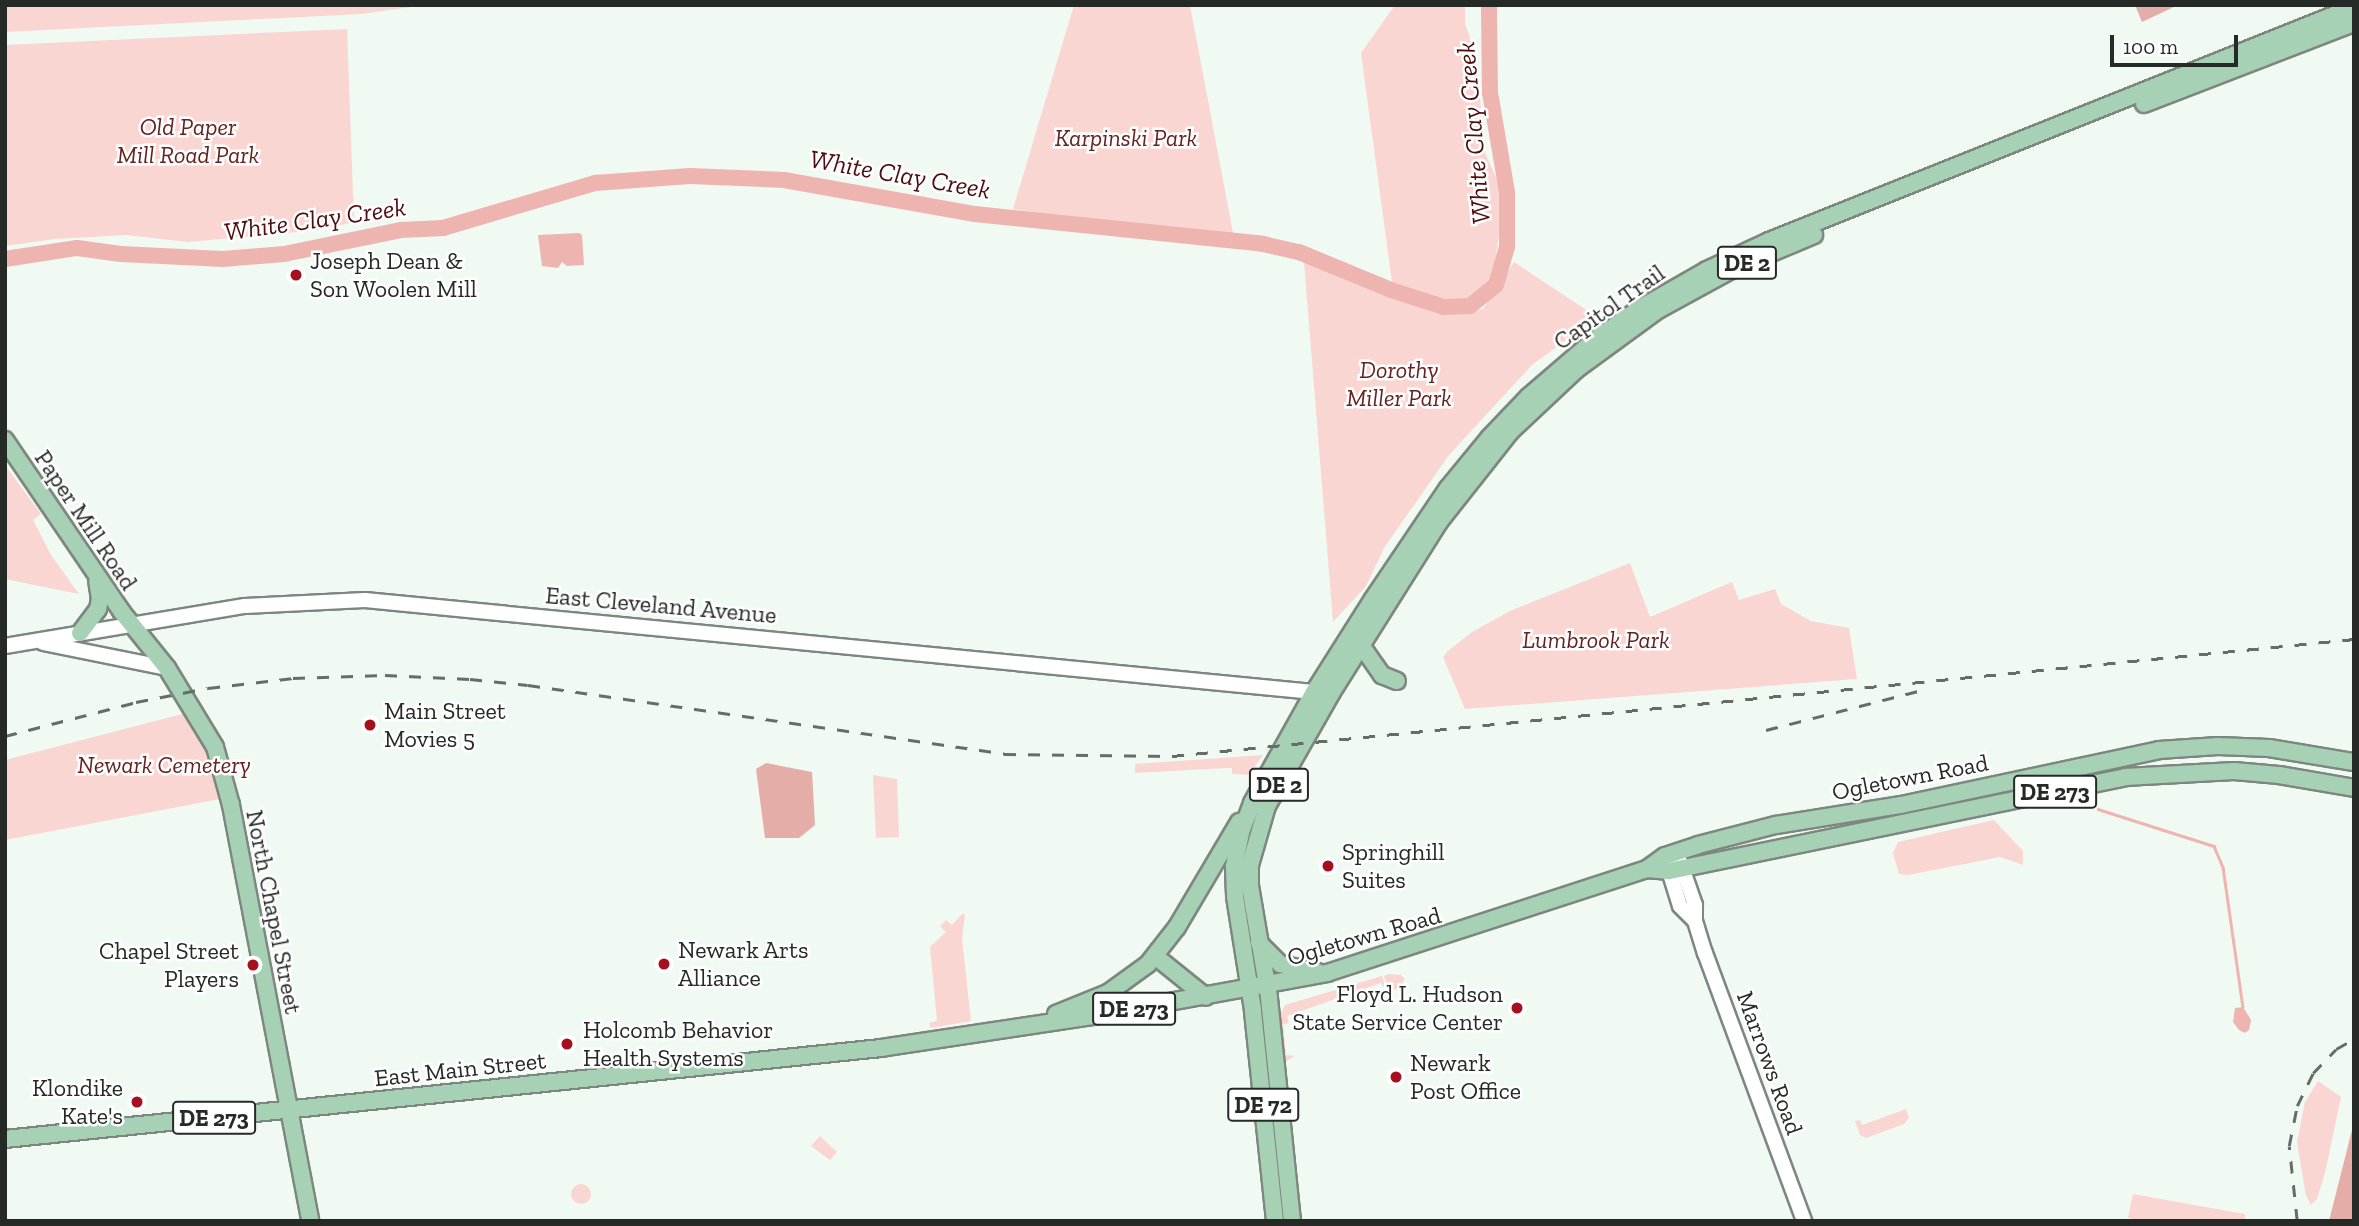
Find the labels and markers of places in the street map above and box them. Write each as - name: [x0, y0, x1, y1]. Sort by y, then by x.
- place label: Joseph Dean & Son Woolen Mill: [310, 247, 478, 303]
- marker: Joseph Dean & Son Woolen Mill: [288, 267, 304, 283]
- place label: Main Street Movies 5: [384, 697, 506, 753]
- marker: Main Street Movies 5: [362, 717, 378, 733]
- place label: Springhill Suites: [1342, 838, 1445, 894]
- marker: Springhill Suites: [1320, 858, 1336, 874]
- place label: Newark Arts Alliance: [678, 936, 809, 992]
- place label: Chapel Street Players: [99, 937, 239, 993]
- marker: Newark Arts Alliance: [656, 956, 672, 972]
- marker: Chapel Street Players: [245, 957, 261, 973]
- place label: Floyd L. Hudson State Service Center: [1292, 980, 1503, 1036]
- marker: Floyd L. Hudson State Service Center: [1509, 1000, 1525, 1016]
- place label: Holcomb Behavior Health Systems: [583, 1016, 773, 1072]
- marker: Holcomb Behavior Health Systems: [557, 1034, 577, 1054]
- place label: Newark Post Office: [1410, 1049, 1521, 1105]
- marker: Newark Post Office: [1388, 1069, 1404, 1085]
- place label: Klondike Kate's: [32, 1074, 123, 1130]
- marker: Klondike Kate's: [129, 1094, 145, 1110]

